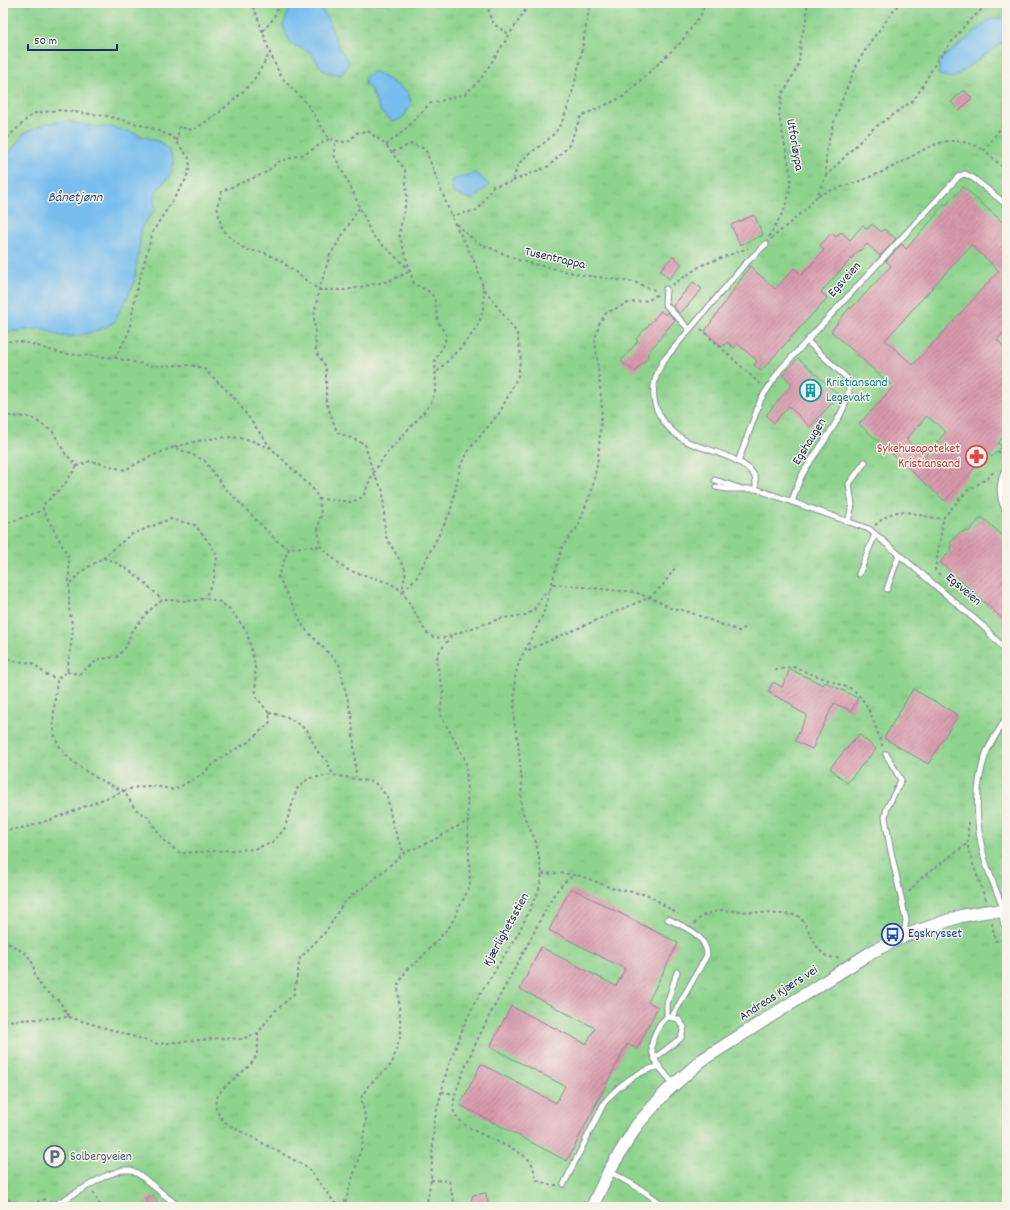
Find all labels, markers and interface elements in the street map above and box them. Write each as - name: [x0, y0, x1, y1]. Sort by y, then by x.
- scale bar: [28, 26, 117, 52]
- text: 50 m: [34, 33, 57, 50]
- street label: Utforløypa: [780, 118, 808, 173]
- water label: Bånetjønn: [48, 188, 103, 208]
- street label: Tusentrappa: [523, 243, 588, 275]
- street label: Egsveien: [824, 258, 866, 302]
- place label: Kristiansand Legevakt: [826, 374, 888, 408]
- building icon: Kristiansand Legevakt: [797, 377, 823, 403]
- street label: Egshaugen: [788, 415, 832, 469]
- place label: Sykehusapoteket Kristiansand: [877, 440, 960, 474]
- pharmacy icon: Sykehusapoteket Kristiansand: [963, 443, 989, 469]
- street label: Egsveien: [941, 569, 985, 611]
- street label: Kjærlighetsstien: [479, 890, 535, 970]
- bus stop icon: Egskrysset: [880, 921, 906, 947]
- place label: Egskrysset: [908, 925, 962, 944]
- street label: Andreas Kjærs vei: [736, 961, 823, 1027]
- parking icon: Solbergveien: [42, 1144, 68, 1170]
- place label: Solbergveien: [70, 1148, 132, 1167]

